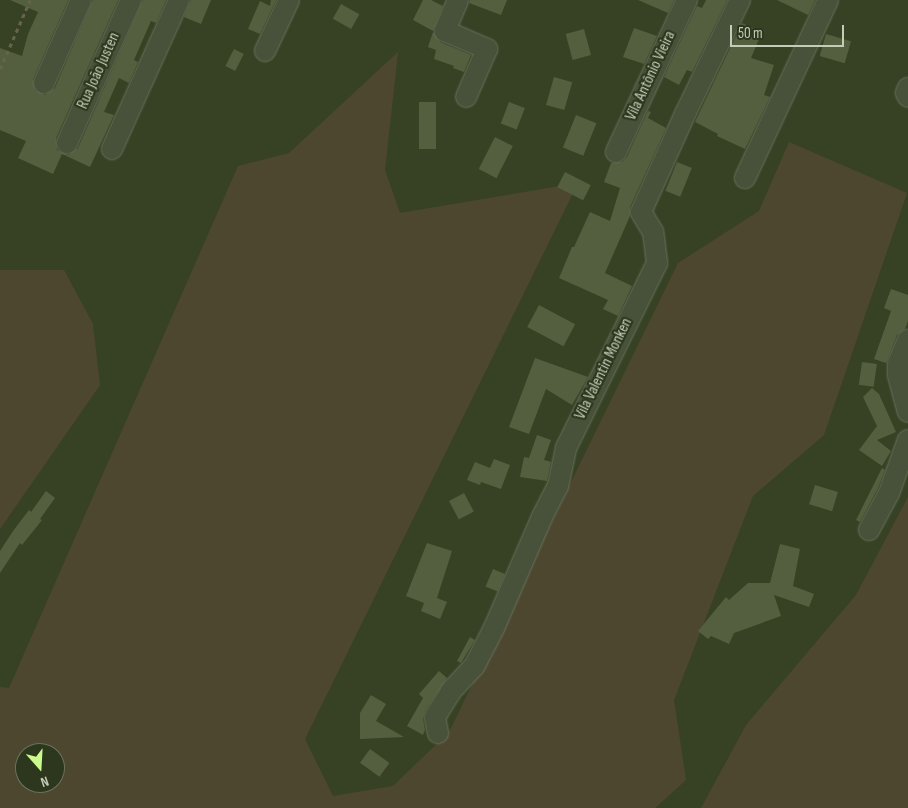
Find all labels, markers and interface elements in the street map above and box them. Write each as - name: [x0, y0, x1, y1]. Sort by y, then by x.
- scale bar: [733, 15, 847, 47]
- text: 50 m: [738, 24, 763, 43]
- street label: Vila Antônio Vieira: [622, 28, 680, 124]
- street label: Rua João Justen: [74, 30, 124, 112]
- street label: Vila Valentin Monken: [571, 315, 637, 423]
- north arrow: [15, 743, 65, 793]
- text: N: [38, 772, 51, 791]

